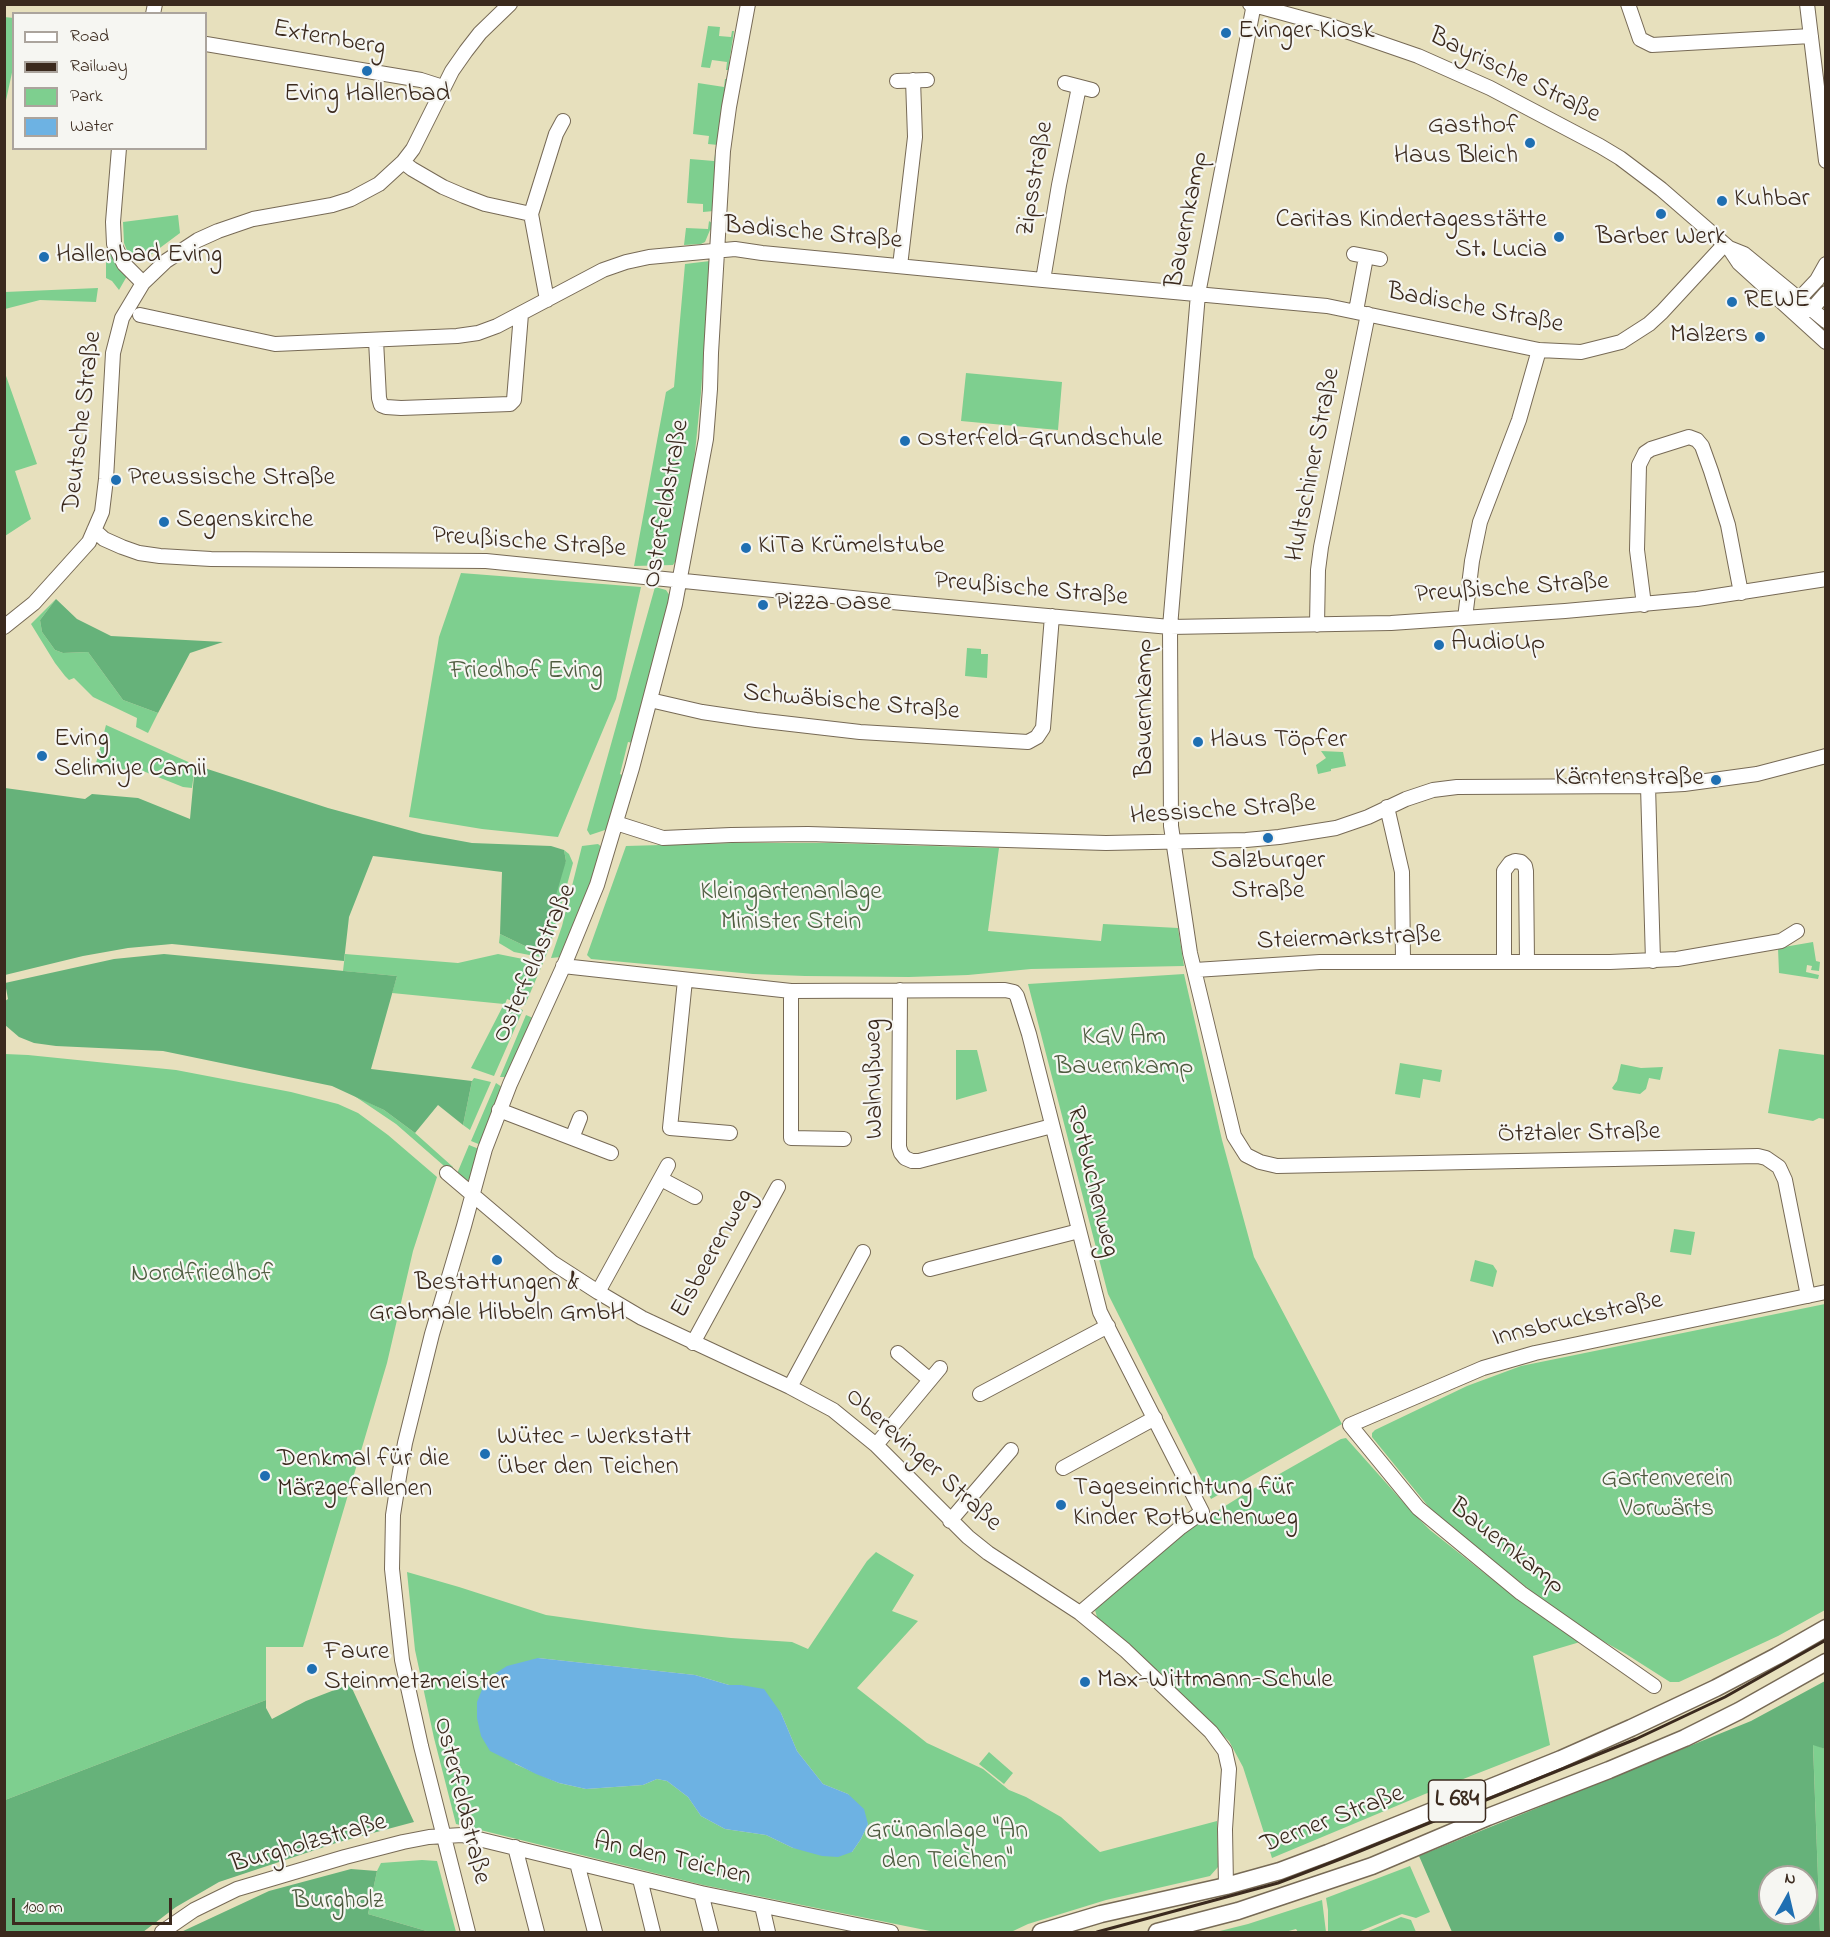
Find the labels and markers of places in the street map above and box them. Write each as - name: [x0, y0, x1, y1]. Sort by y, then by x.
- place label: Evinger Kiosk: [1238, 17, 1375, 49]
- marker: Evinger Kiosk: [1219, 26, 1233, 40]
- marker: Eving Hallenbad: [360, 64, 374, 78]
- place label: Eving Hallenbad: [284, 80, 450, 112]
- place label: Gasthof Haus Bleich: [1394, 112, 1518, 174]
- marker: Gasthof Haus Bleich: [1523, 136, 1537, 150]
- place label: Kuhbar: [1734, 185, 1810, 217]
- marker: Kuhbar: [1715, 194, 1729, 208]
- place label: Caritas Kindertagesstätte St. Lucia: [1275, 206, 1547, 268]
- marker: Barber Werk: [1654, 207, 1668, 221]
- place label: Barber Werk: [1596, 223, 1726, 255]
- marker: Caritas Kindertagesstätte St. Lucia: [1552, 230, 1566, 244]
- place label: Hallenbad Eving: [56, 241, 222, 273]
- marker: Hallenbad Eving: [37, 250, 51, 264]
- place label: REWE: [1744, 286, 1810, 318]
- marker: REWE: [1725, 295, 1739, 309]
- place label: Malzers: [1670, 321, 1748, 353]
- marker: Malzers: [1753, 330, 1767, 344]
- place label: Osterfeld-Grundschule: [917, 425, 1163, 457]
- marker: Osterfeld-Grundschule: [898, 434, 912, 448]
- place label: Preussische Straße: [128, 464, 335, 496]
- marker: Preussische Straße: [109, 473, 123, 487]
- place label: Segenskirche: [176, 506, 313, 538]
- marker: Segenskirche: [157, 515, 171, 529]
- place label: KiTa Krümelstube: [758, 532, 945, 564]
- marker: KiTa Krümelstube: [739, 541, 753, 555]
- place label: Pizza Oase: [775, 589, 892, 621]
- marker: Pizza Oase: [756, 598, 770, 612]
- place label: AudioUp: [1451, 629, 1545, 661]
- marker: AudioUp: [1432, 638, 1446, 652]
- place label: Eving Selimiye Camii: [54, 725, 207, 786]
- place label: Haus Töpfer: [1210, 726, 1347, 758]
- marker: Haus Töpfer: [1191, 735, 1205, 749]
- marker: Eving Selimiye Camii: [35, 749, 49, 763]
- place label: Kärntenstraße: [1555, 764, 1704, 796]
- marker: Kärntenstraße: [1709, 773, 1723, 787]
- marker: Salzburger Straße: [1261, 831, 1275, 845]
- place label: Salzburger Straße: [1211, 847, 1325, 909]
- marker: Bestattungen & Grabmale Hibbeln GmbH: [490, 1253, 504, 1267]
- place label: Bestattungen & Grabmale Hibbeln GmbH: [369, 1269, 625, 1330]
- place label: Wütec - Werkstatt Über den Teichen: [497, 1423, 691, 1484]
- place label: Denkmal für die Märzgefallenen: [277, 1445, 449, 1506]
- marker: Wütec - Werkstatt Über den Teichen: [478, 1447, 492, 1461]
- marker: Denkmal für die Märzgefallenen: [258, 1469, 272, 1483]
- place label: Tageseinrichtung für Kinder Rotbuchenweg: [1073, 1474, 1298, 1536]
- marker: Tageseinrichtung für Kinder Rotbuchenweg: [1054, 1498, 1068, 1512]
- place label: Faure Steinmetzmeister: [324, 1638, 508, 1700]
- marker: Faure Steinmetzmeister: [305, 1662, 319, 1676]
- place label: Max-Wittmann-Schule: [1097, 1666, 1333, 1698]
- marker: Max-Wittmann-Schule: [1078, 1675, 1092, 1689]

